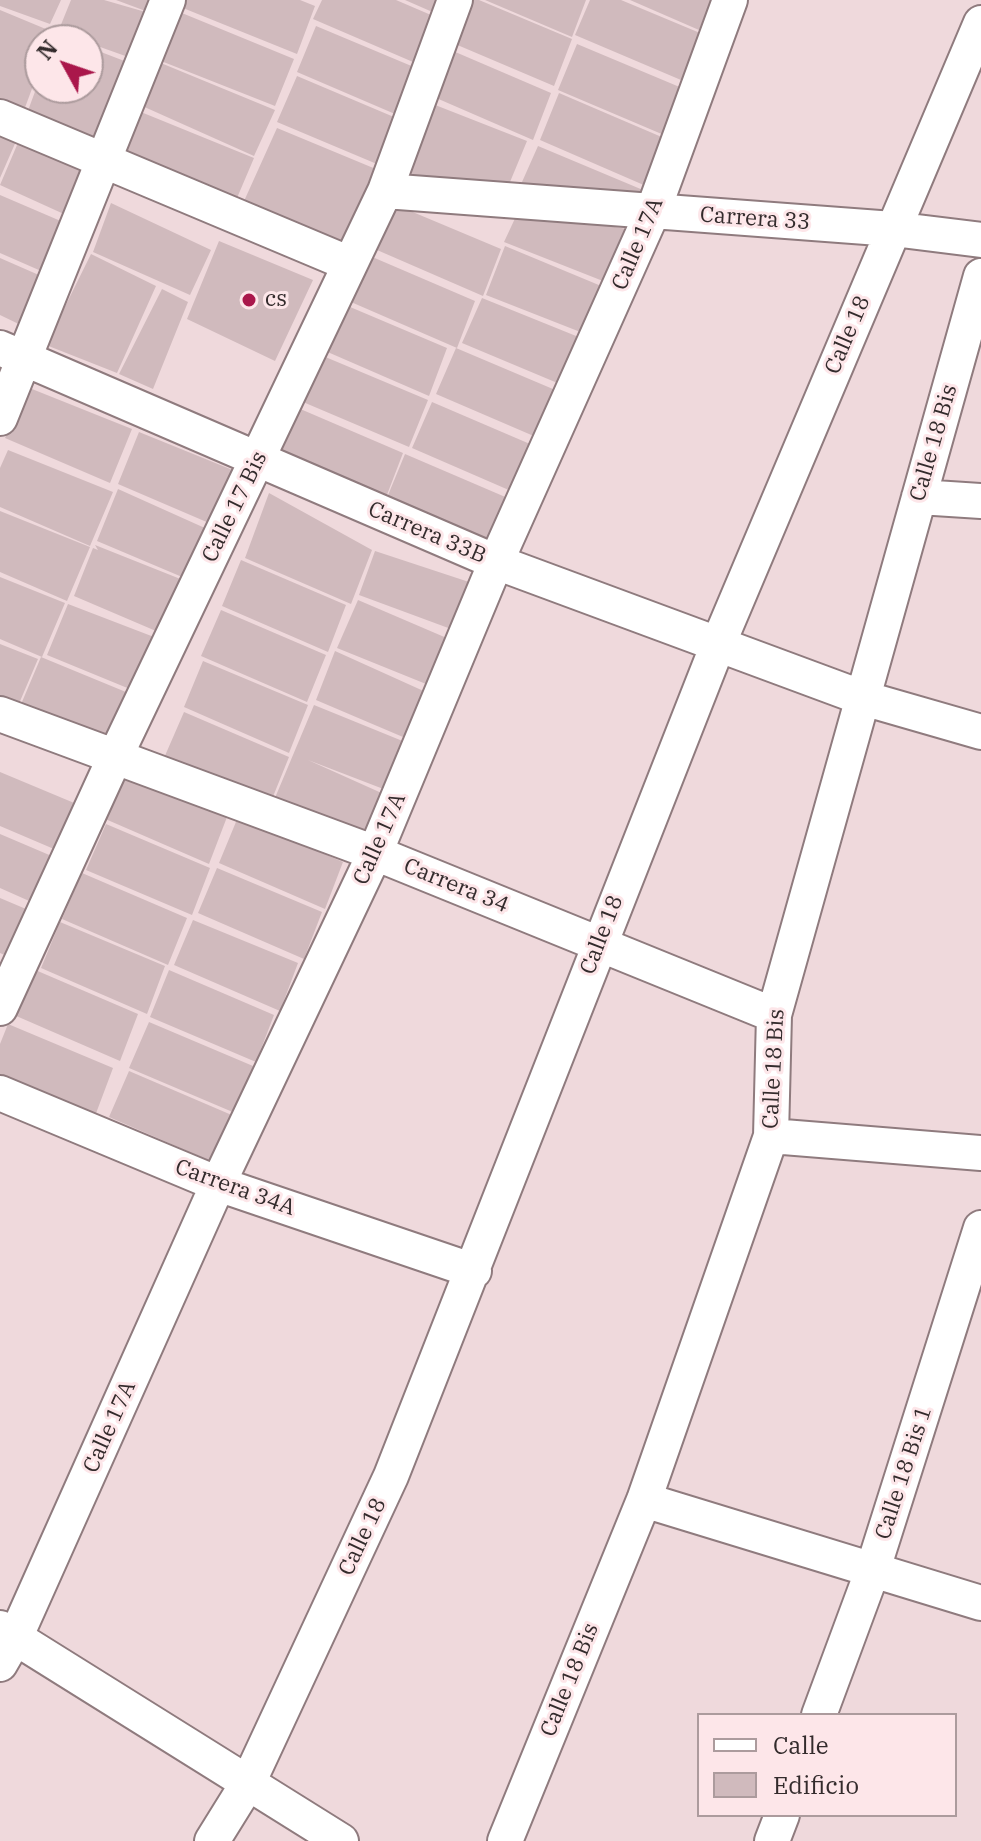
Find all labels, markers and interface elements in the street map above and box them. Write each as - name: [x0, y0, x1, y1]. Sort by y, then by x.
- north arrow: [24, 24, 104, 104]
- text: N: [30, 34, 63, 66]
- street label: Calle 17A: [607, 194, 669, 294]
- street label: Carrera 33: [699, 202, 811, 236]
- place label: cs: [265, 287, 287, 313]
- marker: cs: [240, 291, 258, 309]
- street label: Calle 18: [820, 292, 876, 378]
- street label: Calle 18 Bis: [905, 382, 963, 504]
- street label: Calle 17 Bis: [197, 447, 273, 567]
- street label: Carrera 33B: [364, 496, 490, 570]
- street label: Calle 17A: [348, 789, 412, 889]
- street label: Carrera 34: [400, 853, 512, 919]
- street label: Calle 18: [575, 892, 629, 978]
- street label: Calle 18 Bis: [758, 1008, 790, 1130]
- street label: Carrera 34A: [171, 1154, 299, 1222]
- street label: Calle 17A: [78, 1377, 142, 1477]
- street label: Calle 18 Bis 1: [870, 1403, 938, 1543]
- street label: Calle 18: [334, 1494, 392, 1580]
- street label: Calle 18 Bis: [535, 1619, 605, 1741]
- legend: [697, 1713, 957, 1817]
- text: Calle: [773, 1729, 829, 1761]
- text: Edificio: [773, 1769, 859, 1801]

